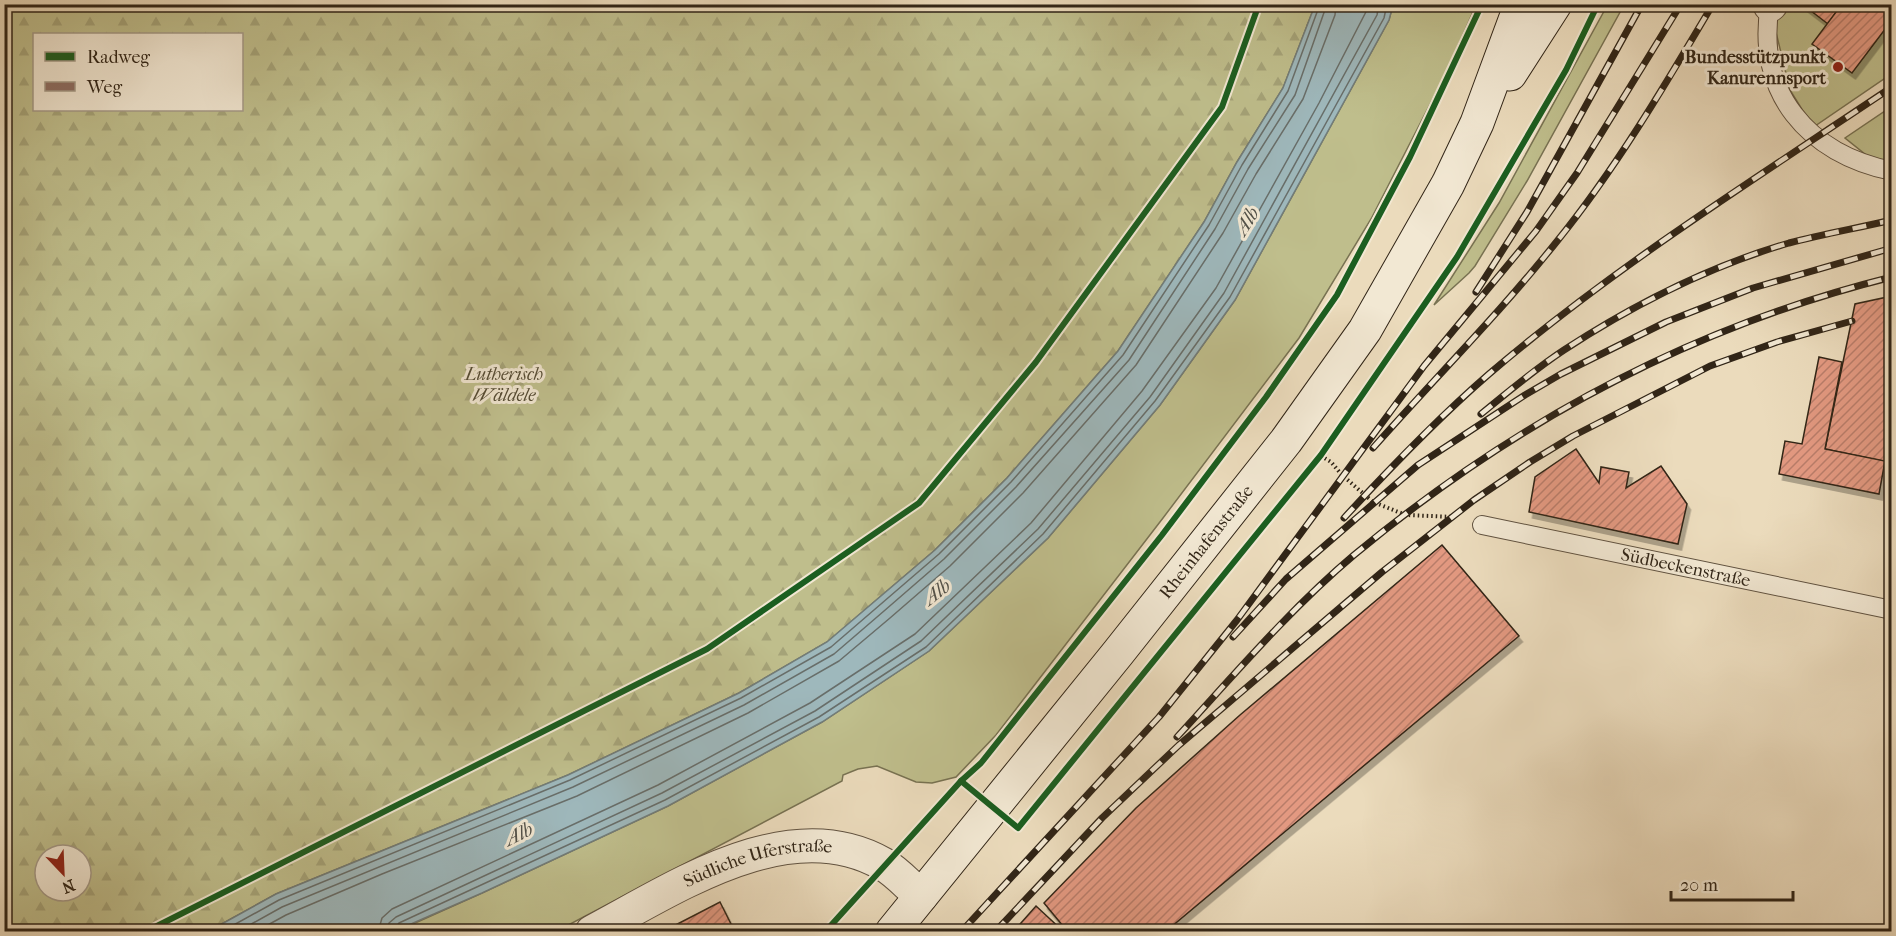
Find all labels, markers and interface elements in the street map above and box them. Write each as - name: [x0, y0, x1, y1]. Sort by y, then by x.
- legend: [33, 33, 243, 111]
- text: Radweg: [87, 47, 150, 68]
- place label: Bundesstützpunkt Kanurennsport: [1685, 47, 1827, 89]
- marker: Bundesstützpunkt Kanurennsport: [1831, 60, 1845, 74]
- text: Weg: [86, 77, 122, 98]
- water label: Alb: [1228, 203, 1264, 241]
- park label: Lutherisch Wäldele: [463, 364, 543, 406]
- street label: Rheinhafenstraße: [1155, 481, 1258, 603]
- street label: Südbeckenstraße: [1619, 544, 1752, 591]
- water label: Alb: [917, 574, 955, 611]
- water label: Alb: [499, 818, 537, 852]
- street label: Südliche Uferstraße: [680, 835, 833, 892]
- north arrow: [33, 843, 93, 903]
- scale bar: [1671, 864, 1792, 902]
- text: N: [59, 875, 78, 898]
- text: 20 m: [1680, 875, 1718, 896]

